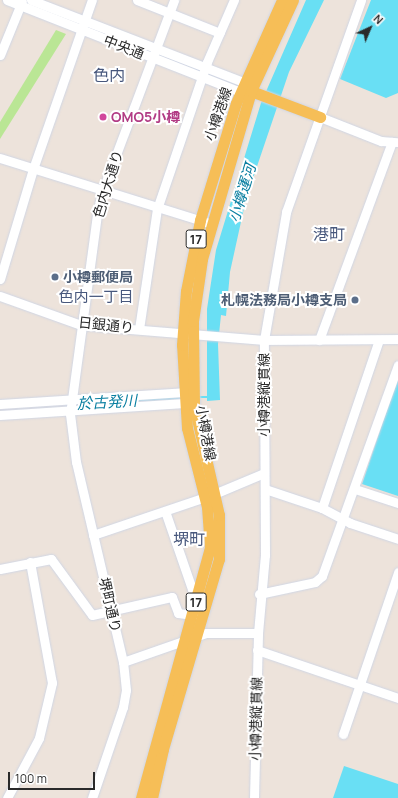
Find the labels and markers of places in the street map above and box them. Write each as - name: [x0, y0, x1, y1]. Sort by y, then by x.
- place label: OMO5小樽: [111, 109, 180, 125]
- marker: OMO5小樽: [98, 112, 108, 122]
- place label: 小樽郵便局: [63, 269, 133, 285]
- marker: 小樽郵便局: [50, 272, 60, 282]
- place label: 札幌法務局小樽支局: [221, 292, 347, 308]
- marker: 札幌法務局小樽支局: [350, 295, 360, 305]

